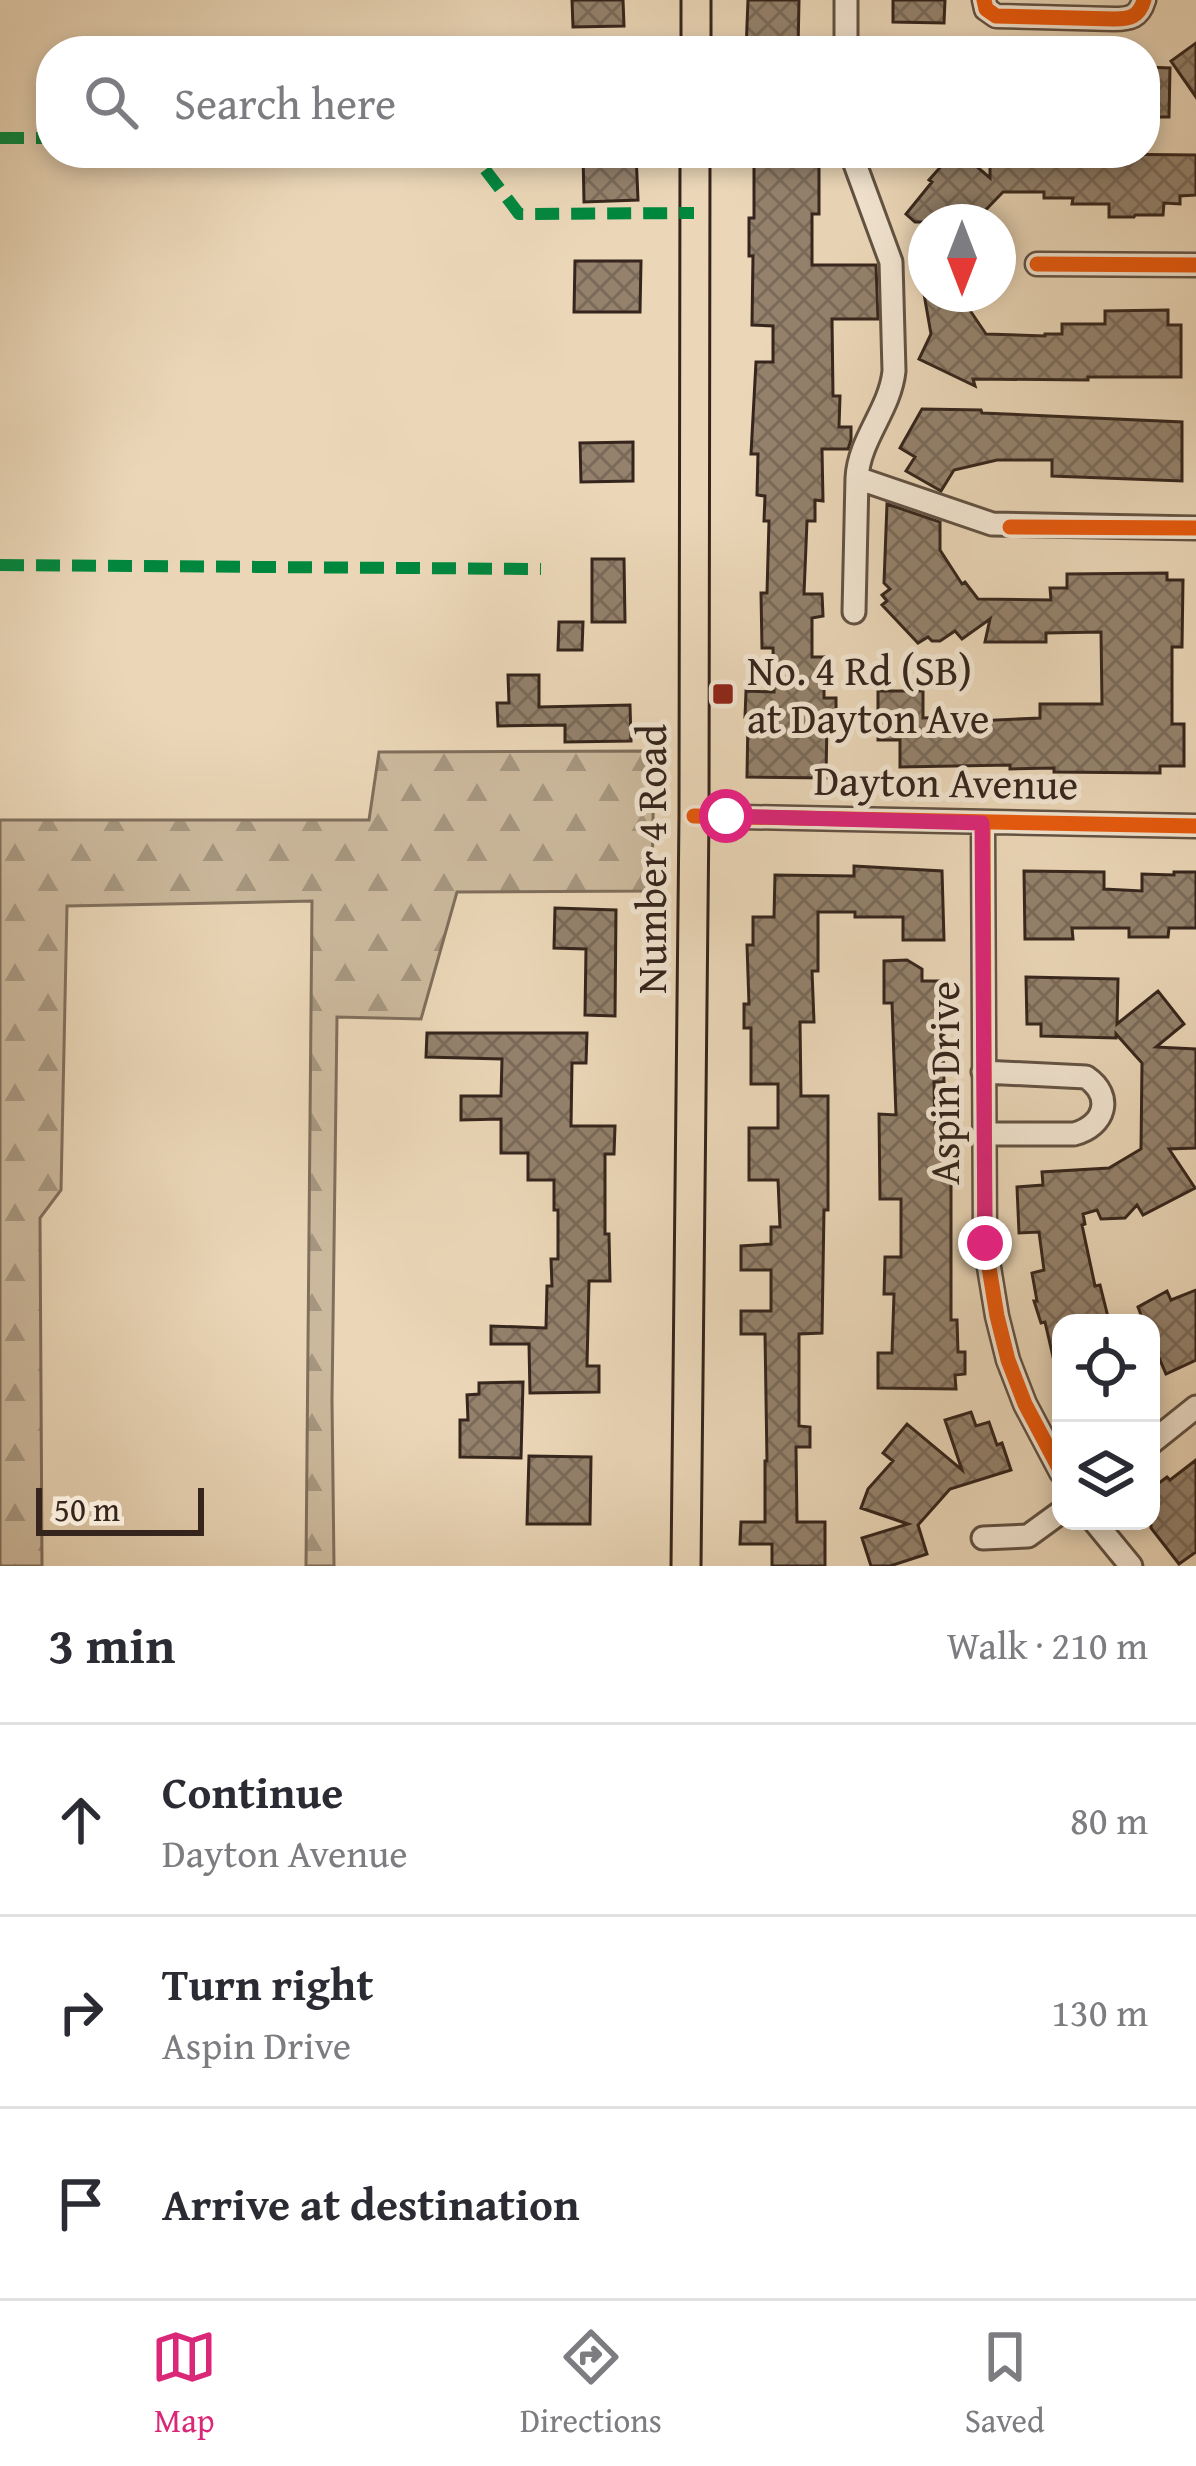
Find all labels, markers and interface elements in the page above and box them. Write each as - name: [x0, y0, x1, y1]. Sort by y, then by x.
- search box: [36, 36, 1160, 168]
- icon: search: [78, 69, 144, 135]
- text: Search here: [174, 70, 396, 135]
- north arrow: [908, 204, 1016, 312]
- place label: No. 4 Rd (SB) at Dayton Ave: [747, 639, 989, 748]
- marker: No. 4 Rd (SB) at Dayton Ave: [710, 681, 736, 707]
- street label: Number 4 Road: [620, 723, 681, 994]
- street label: Dayton Avenue: [813, 749, 1079, 814]
- route start: [699, 789, 753, 843]
- street label: Aspin Drive: [913, 981, 974, 1185]
- route end: [958, 1216, 1012, 1270]
- map controls: [1052, 1314, 1160, 1530]
- button: locate: [1052, 1314, 1160, 1422]
- button: layers: [1052, 1422, 1160, 1530]
- scale bar: [36, 1482, 204, 1535]
- text: 50 m: [54, 1485, 120, 1533]
- text: 3 min: [48, 1607, 175, 1682]
- text: Walk · 210 m: [947, 1616, 1148, 1673]
- text: Continue: [162, 1759, 343, 1824]
- icon: ahead: [48, 1787, 114, 1853]
- text: 80 m: [1070, 1791, 1148, 1848]
- text: Dayton Avenue: [162, 1824, 408, 1881]
- text: Turn right: [162, 1951, 374, 2016]
- icon: right: [48, 1979, 114, 2045]
- text: 130 m: [1051, 1983, 1148, 2040]
- text: Aspin Drive: [162, 2016, 351, 2073]
- icon: arrive: [48, 2171, 114, 2237]
- text: Arrive at destination: [162, 2171, 580, 2236]
- tab: Map: [151, 2324, 217, 2444]
- tab: Directions: [520, 2324, 662, 2444]
- tab: Saved: [965, 2324, 1045, 2444]

